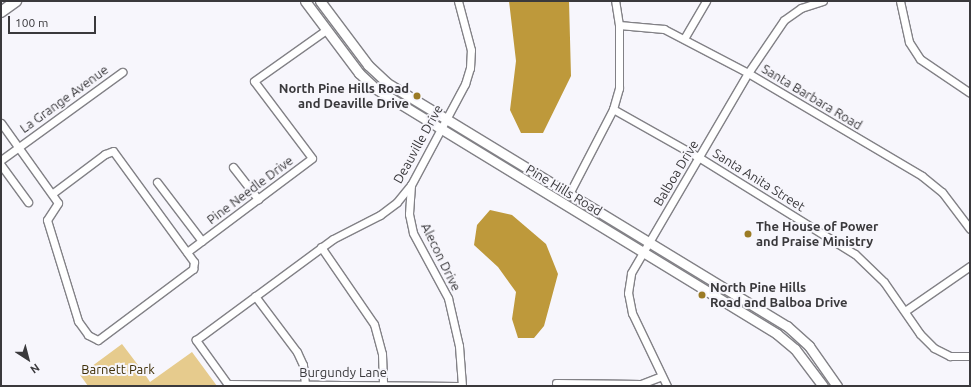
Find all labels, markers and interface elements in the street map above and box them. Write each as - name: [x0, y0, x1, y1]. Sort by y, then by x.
- scale bar: [10, 8, 98, 34]
- text: 100 m: [15, 16, 48, 29]
- street label: Santa Barbara Road: [759, 61, 865, 133]
- street label: La Grange Avenue: [17, 62, 111, 136]
- place label: North Pine Hills Road and Deaville Drive: [279, 81, 409, 112]
- marker: North Pine Hills Road and Deaville Drive: [412, 91, 422, 101]
- street label: Deauville Drive: [390, 102, 446, 186]
- street label: Balboa Drive: [650, 137, 702, 209]
- street label: Santa Anita Street: [710, 145, 808, 215]
- street label: Pine Needle Drive: [204, 152, 296, 228]
- street label: Pine Hills Road: [523, 161, 605, 219]
- place label: The House of Power and Praise Ministry: [756, 219, 878, 250]
- street label: Alecon Drive: [418, 220, 464, 294]
- marker: The House of Power and Praise Ministry: [743, 229, 753, 239]
- place label: North Pine Hills Road and Balboa Drive: [710, 280, 848, 311]
- marker: North Pine Hills Road and Balboa Drive: [697, 290, 707, 300]
- north arrow: [8, 339, 48, 379]
- text: N: [28, 361, 42, 376]
- park label: Barnett Park: [81, 361, 155, 377]
- street label: Burgundy Lane: [299, 364, 387, 380]

